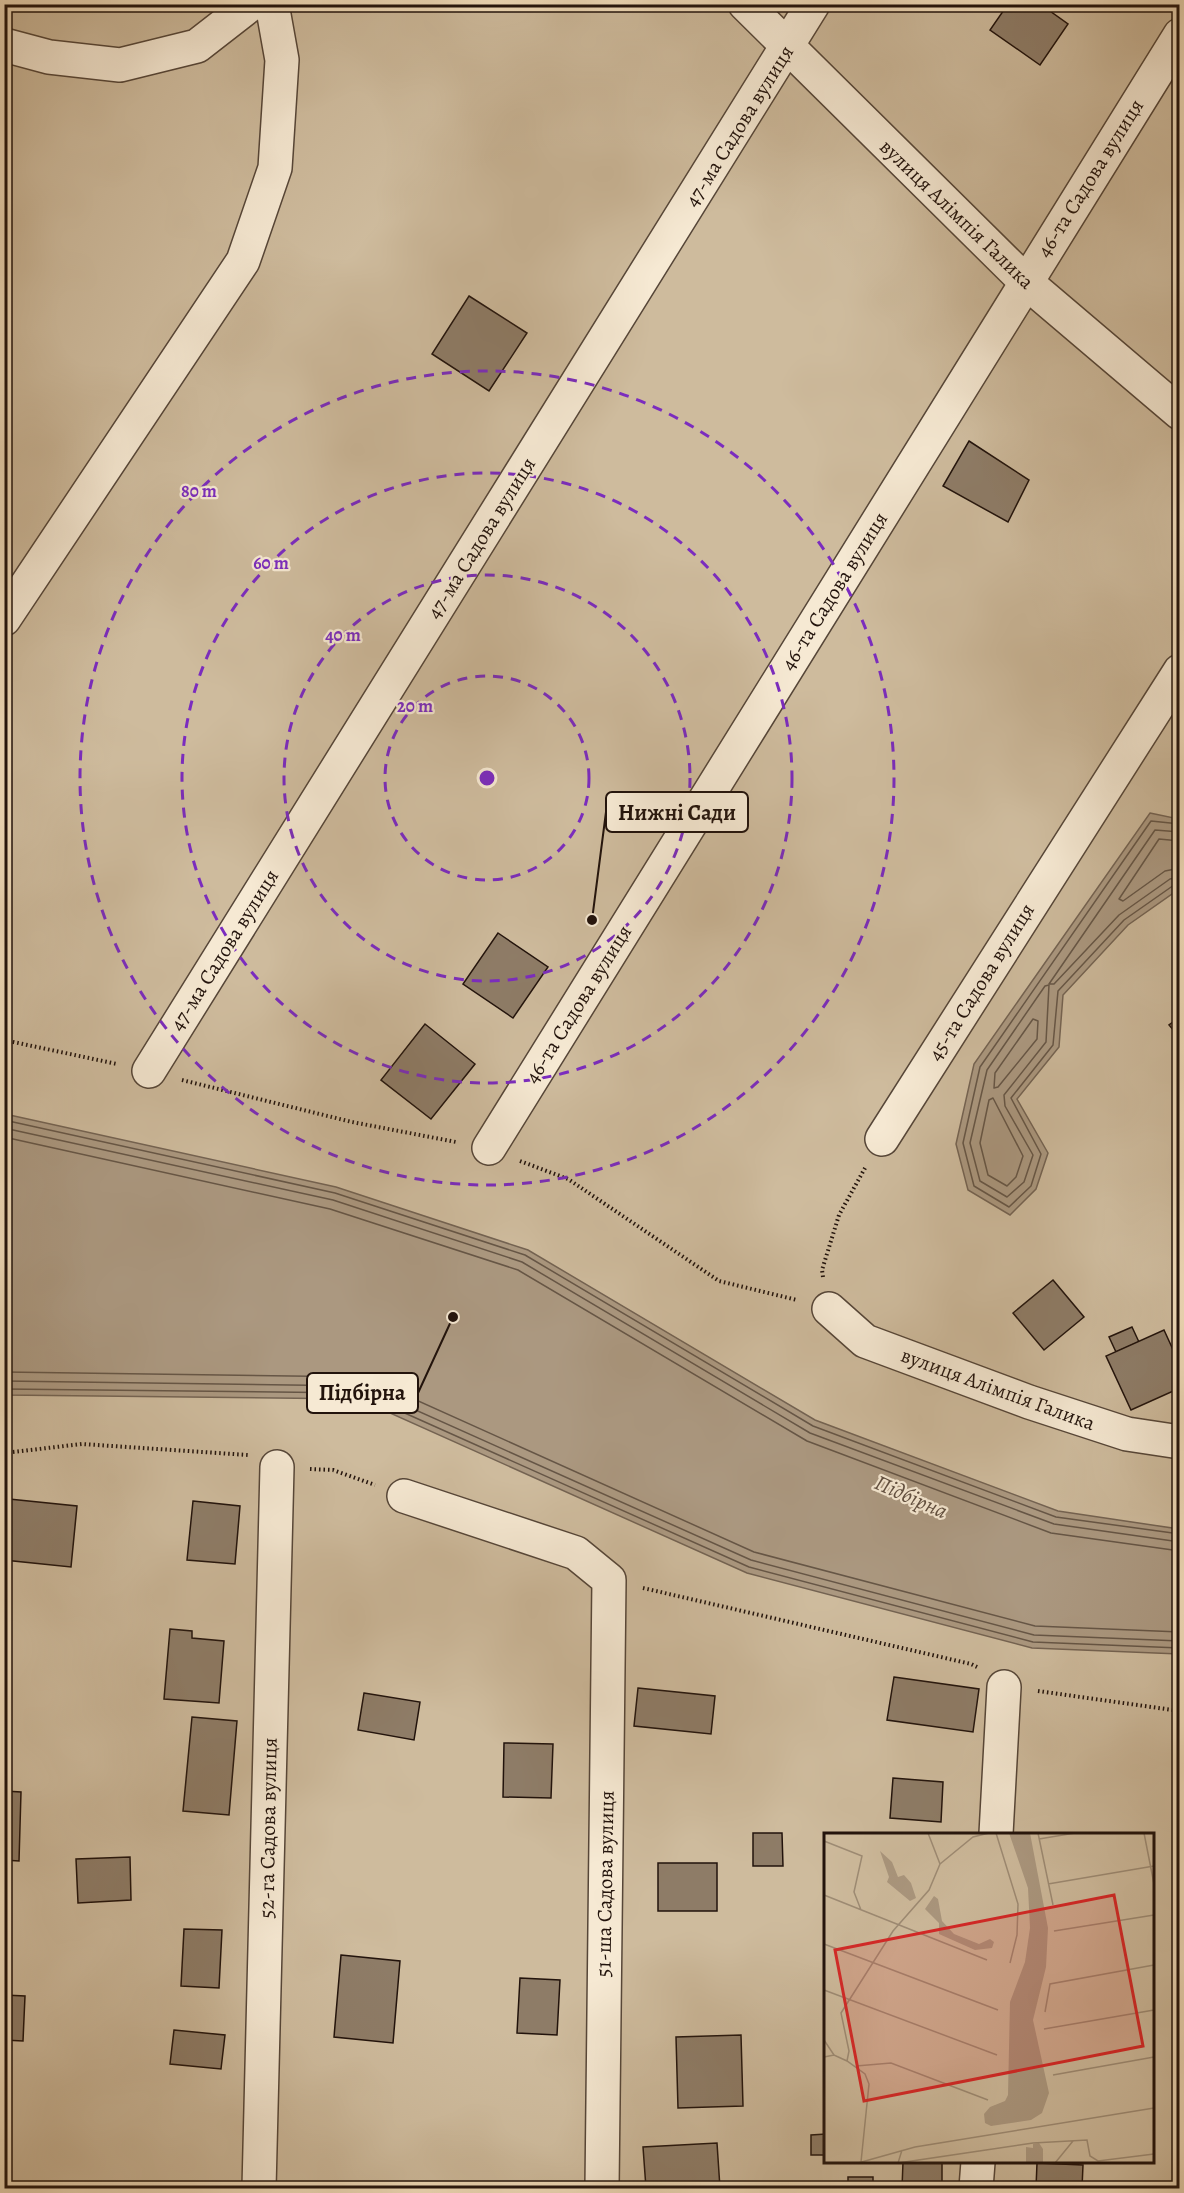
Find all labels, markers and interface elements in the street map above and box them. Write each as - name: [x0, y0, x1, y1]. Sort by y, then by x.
- street label: 47-ма Садова вулиця: [678, 40, 800, 212]
- street label: 46-та Садова вулиця: [1030, 93, 1150, 263]
- street label: вулиця Алімпія Галика: [874, 133, 1041, 295]
- street label: 47-ма Садова вулиця: [420, 452, 542, 624]
- text: 80 m: [181, 479, 217, 503]
- street label: 46-та Садова вулиця: [774, 506, 894, 676]
- text: 60 m: [253, 551, 289, 575]
- text: 40 m: [325, 623, 361, 647]
- text: 20 m: [397, 694, 433, 718]
- centre of rings: [477, 768, 497, 788]
- callout: Нижні Сади: [606, 792, 748, 832]
- text: Нижні Сади: [618, 798, 736, 828]
- street label: 47-ма Садова вулиця: [163, 864, 285, 1036]
- street label: 45-та Садова вулиця: [921, 898, 1041, 1066]
- street label: 46-та Садова вулиця: [518, 919, 638, 1089]
- street label: вулиця Алімпія Галика: [897, 1341, 1099, 1437]
- callout: Підбірна: [307, 1373, 418, 1413]
- text: Підбірна: [319, 1378, 406, 1408]
- water label: Підбірна: [870, 1468, 952, 1526]
- street label: 52-га Садова вулиця: [252, 1737, 284, 1919]
- street label: 51-ша Садова вулиця: [589, 1790, 621, 1978]
- inset map: [824, 1833, 1154, 2163]

